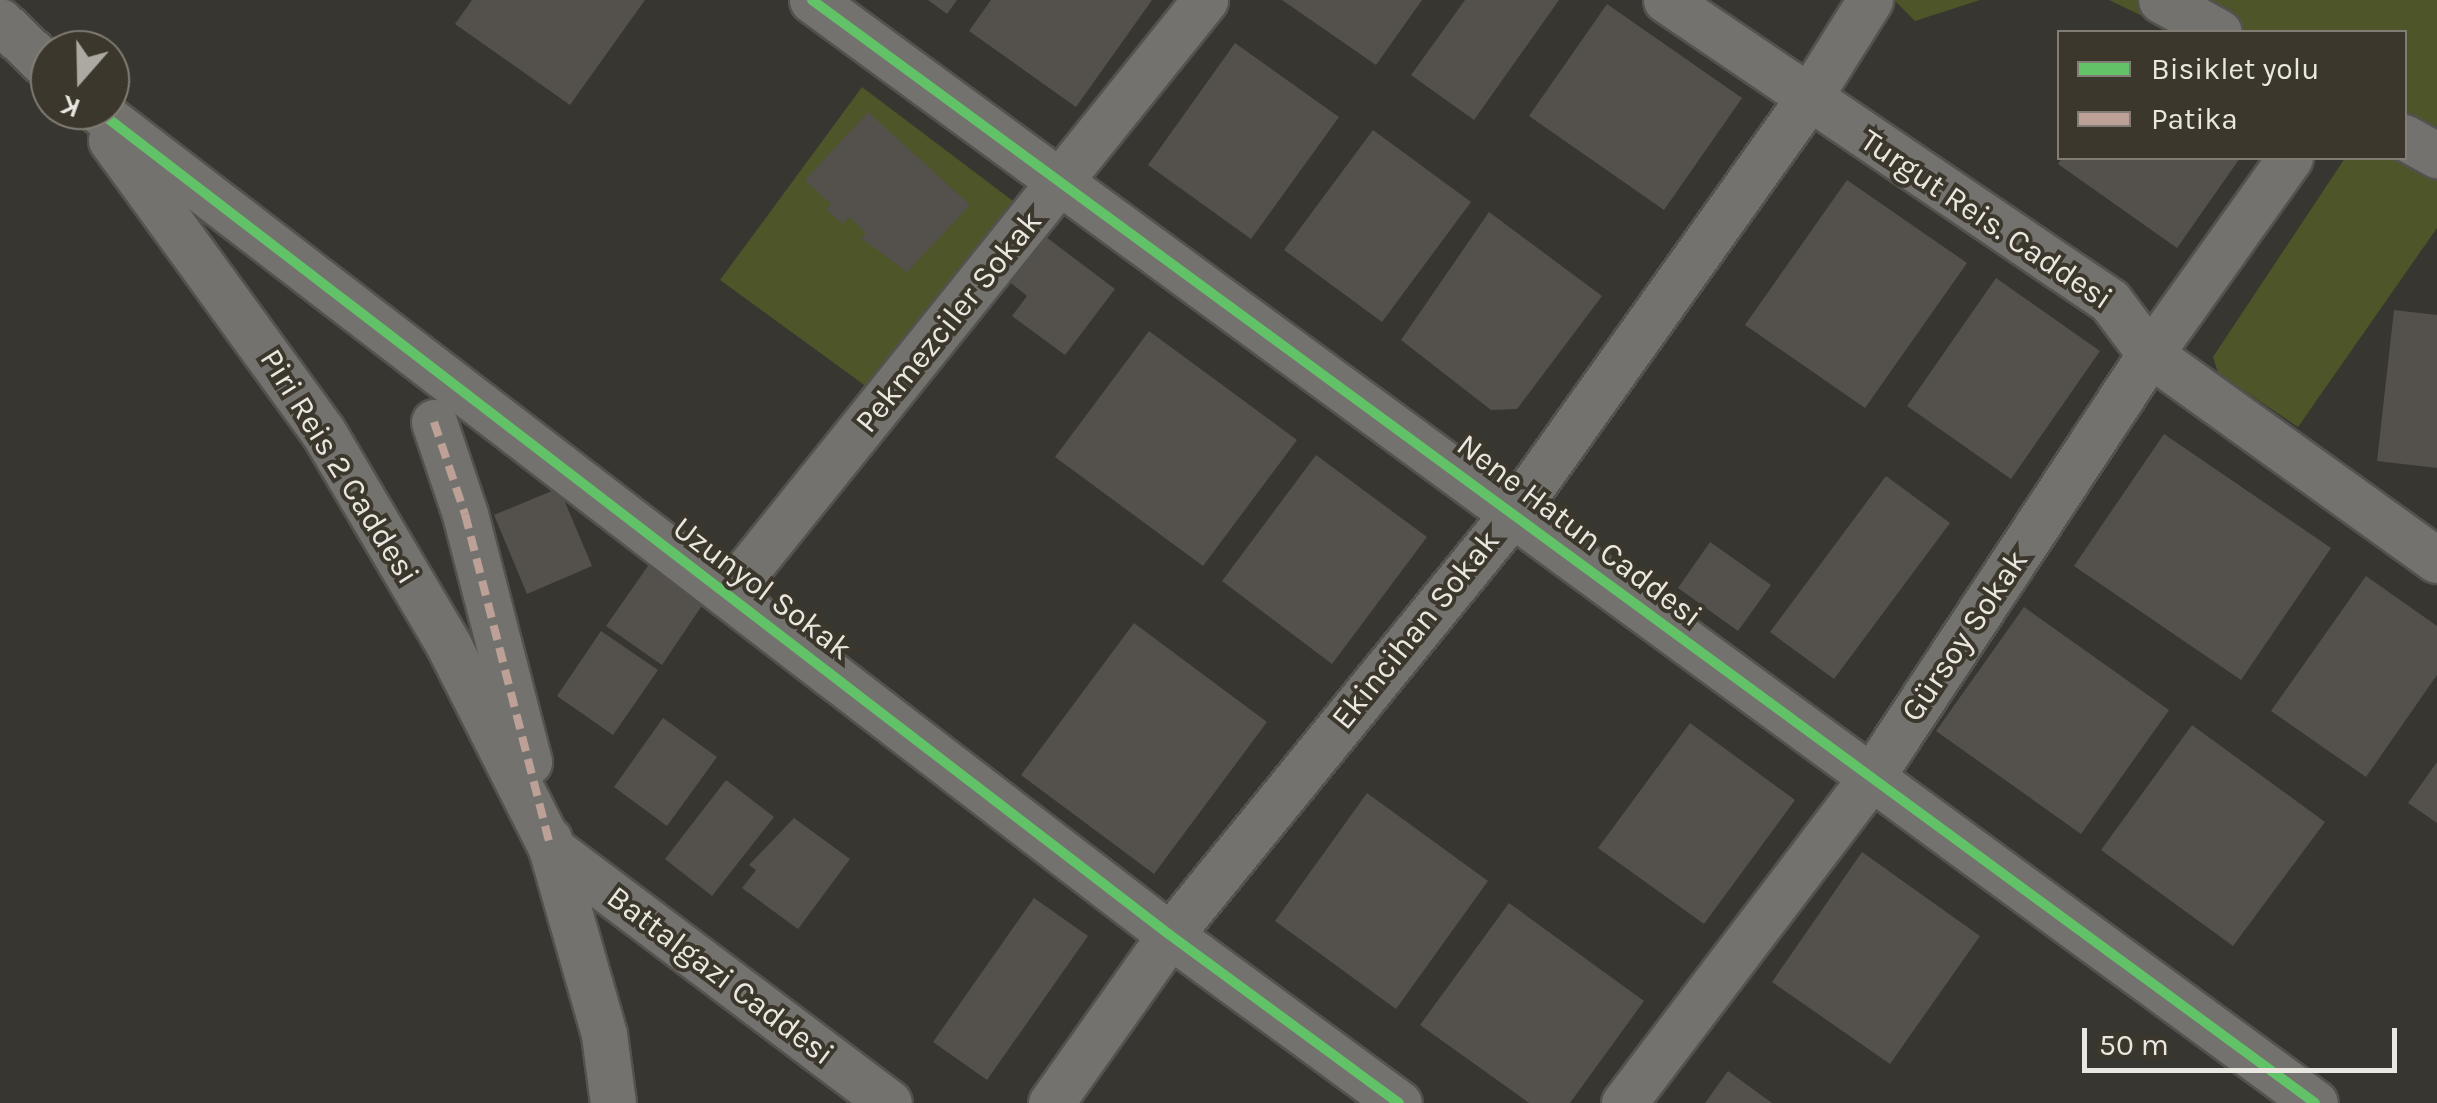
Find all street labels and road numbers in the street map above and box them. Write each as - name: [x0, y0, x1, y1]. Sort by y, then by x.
- street label: Turgut Reis. Caddesi: [1853, 122, 2119, 318]
- street label: Pekmezciler Sokak: [848, 203, 1050, 441]
- street label: Piri Reis 2 Caddesi: [251, 342, 427, 592]
- street label: Nene Hatun Caddesi: [1449, 426, 1709, 636]
- street label: Uzunyol Sokak: [665, 509, 859, 669]
- street label: Ekincihan Sokak: [1324, 523, 1508, 737]
- street label: Gürsoy Sokak: [1893, 543, 2037, 729]
- street label: Battalgazi Caddesi: [599, 878, 841, 1074]

